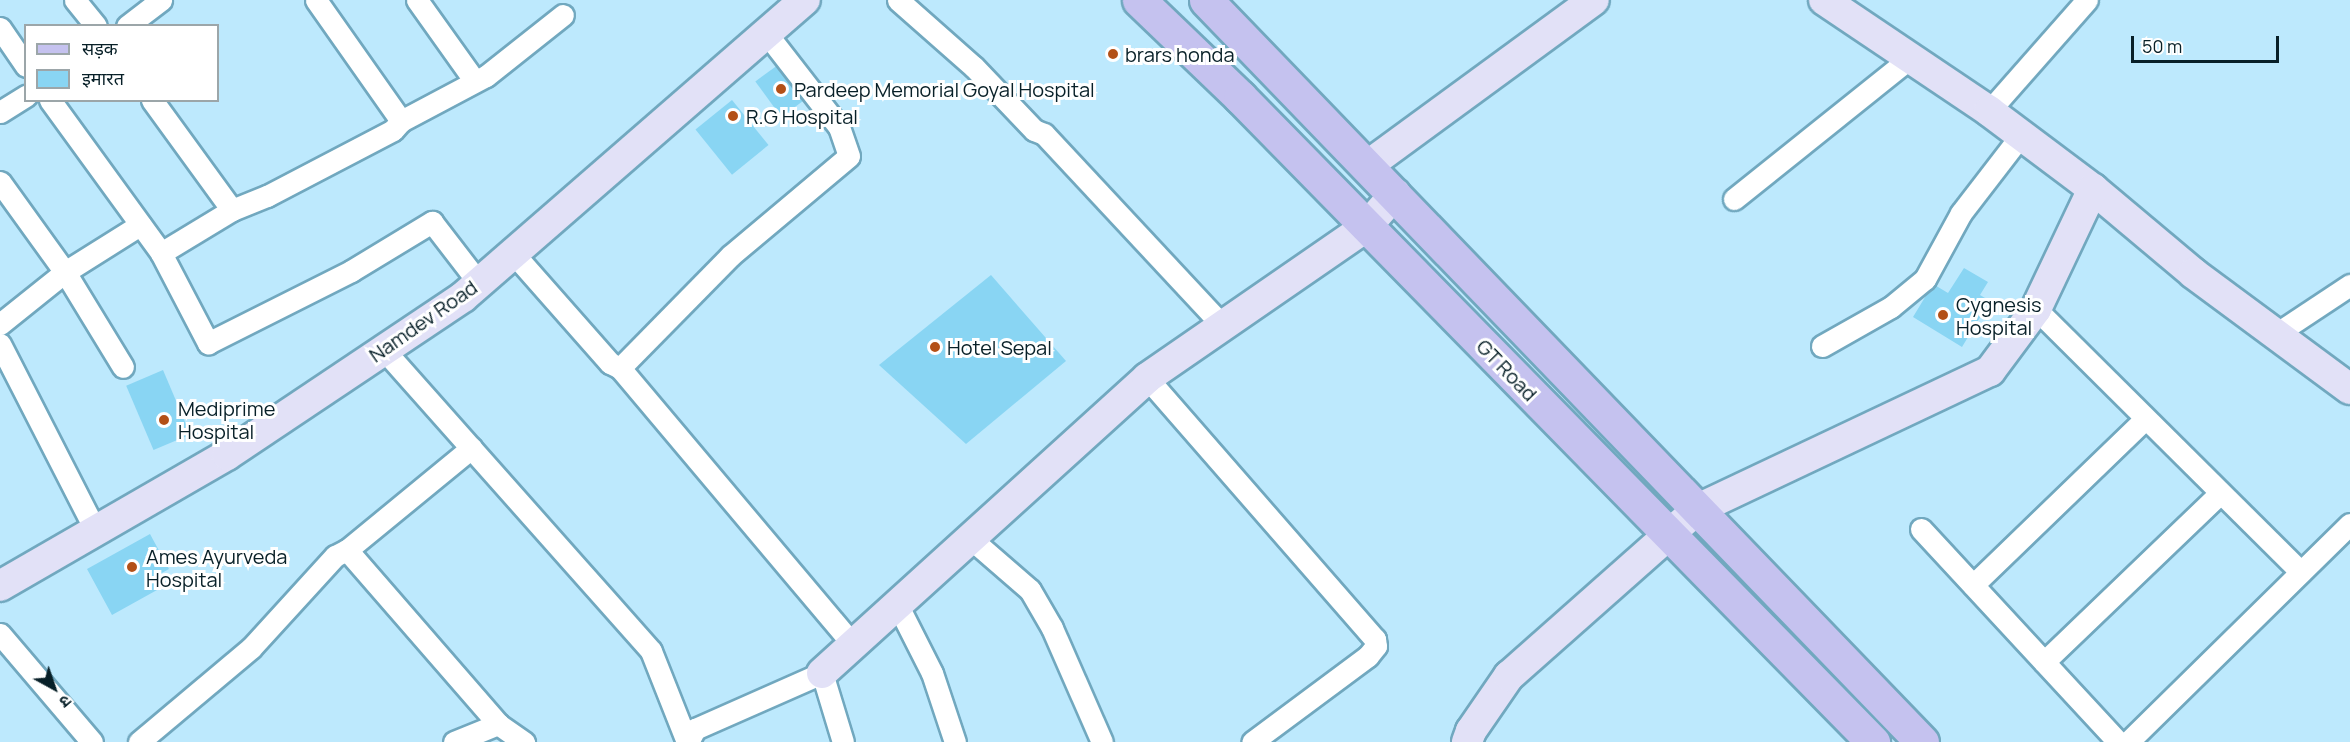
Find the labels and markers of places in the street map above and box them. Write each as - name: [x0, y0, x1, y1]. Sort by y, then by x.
- place label: brars honda: [1125, 42, 1235, 66]
- marker: brars honda: [1106, 47, 1120, 61]
- place label: Pardeep Memorial Goyal Hospital: [794, 77, 1095, 101]
- marker: Pardeep Memorial Goyal Hospital: [772, 80, 790, 98]
- place label: R.G Hospital: [746, 104, 858, 128]
- marker: R.G Hospital: [724, 107, 742, 125]
- place label: Cygnesis Hospital: [1956, 292, 2042, 339]
- marker: Cygnesis Hospital: [1934, 306, 1952, 324]
- place label: Hotel Sepal: [947, 335, 1052, 359]
- marker: Hotel Sepal: [928, 340, 942, 354]
- place label: Mediprime Hospital: [178, 396, 275, 443]
- marker: Mediprime Hospital: [155, 411, 173, 429]
- place label: Ames Ayurveda Hospital: [146, 544, 287, 591]
- marker: Ames Ayurveda Hospital: [123, 558, 141, 576]

